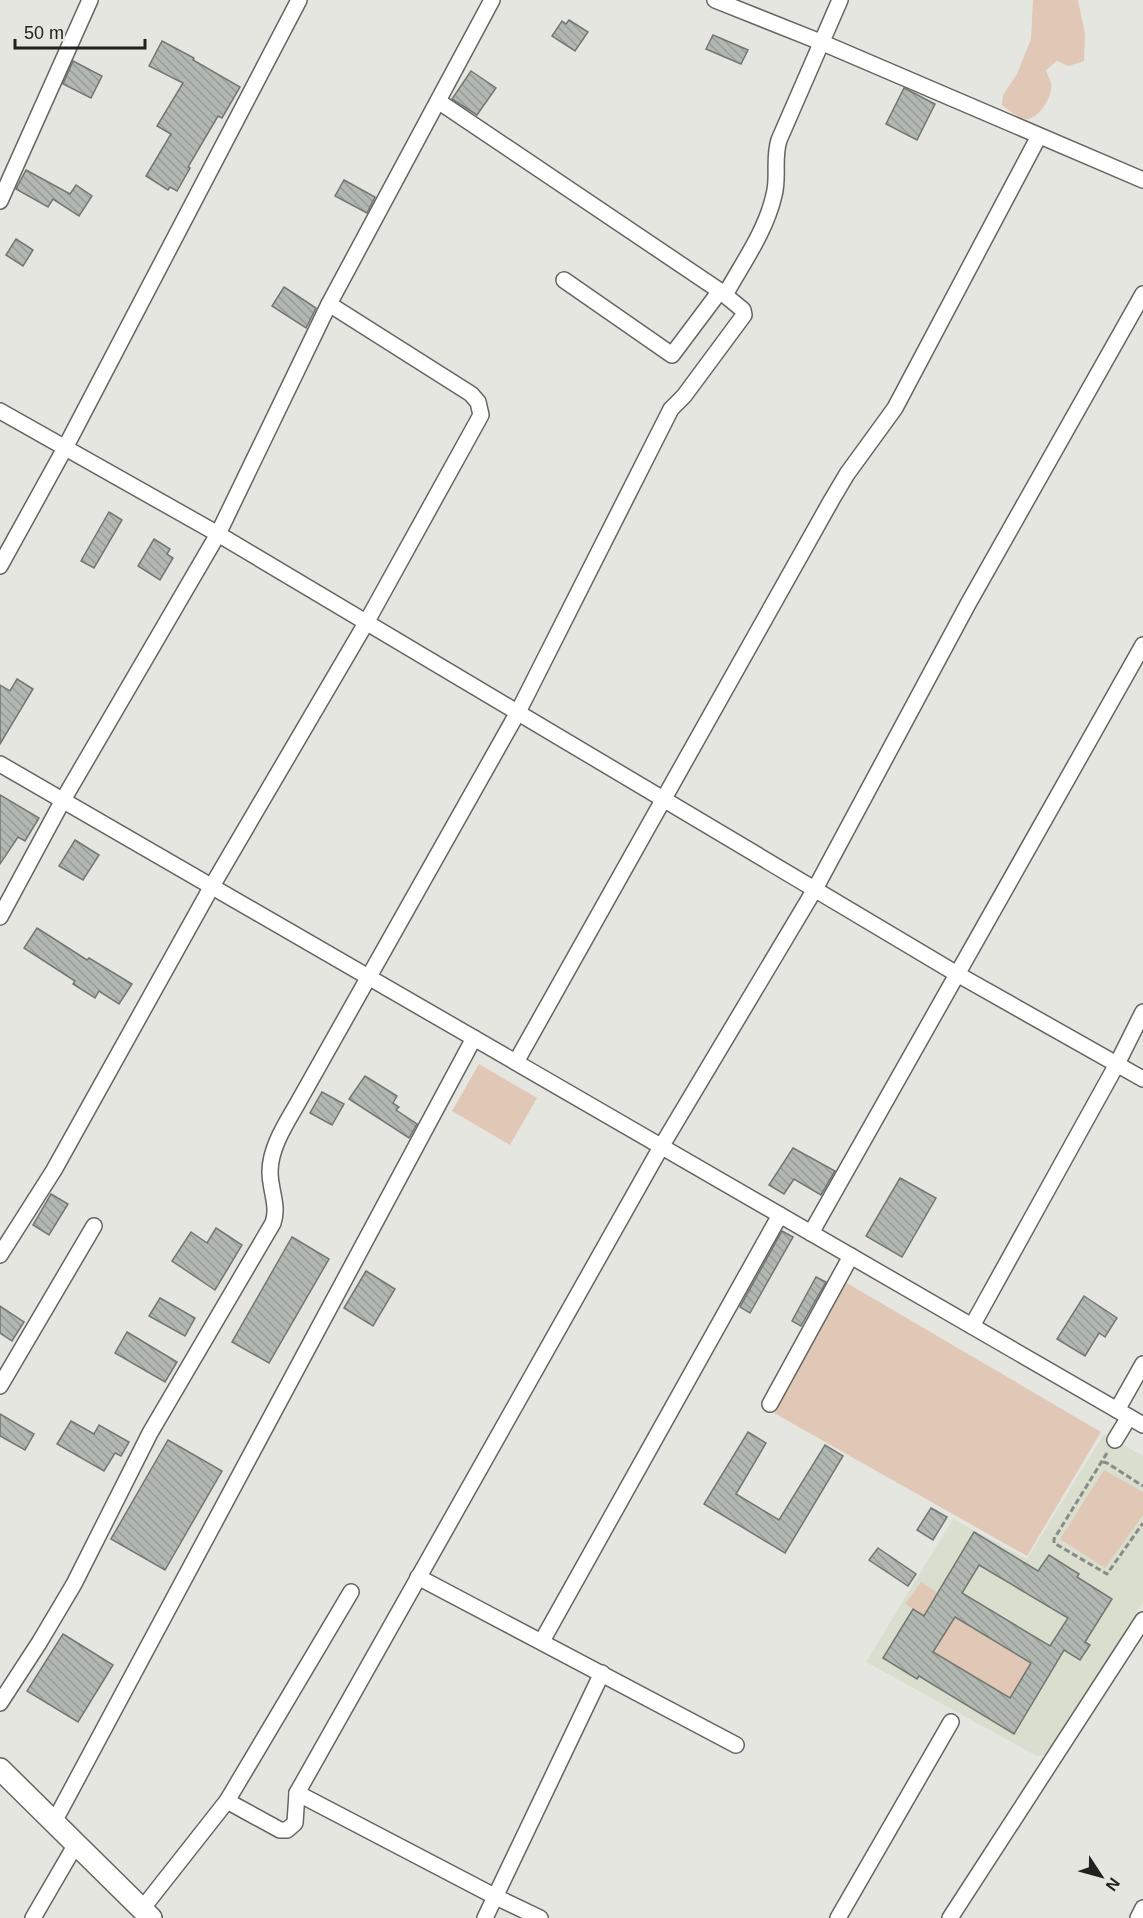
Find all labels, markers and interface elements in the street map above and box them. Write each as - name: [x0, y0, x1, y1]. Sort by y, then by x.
- scale bar: [15, 12, 146, 50]
- text: 50 m: [24, 23, 64, 43]
- north arrow: [1071, 1846, 1131, 1906]
- text: N: [1102, 1875, 1123, 1894]

